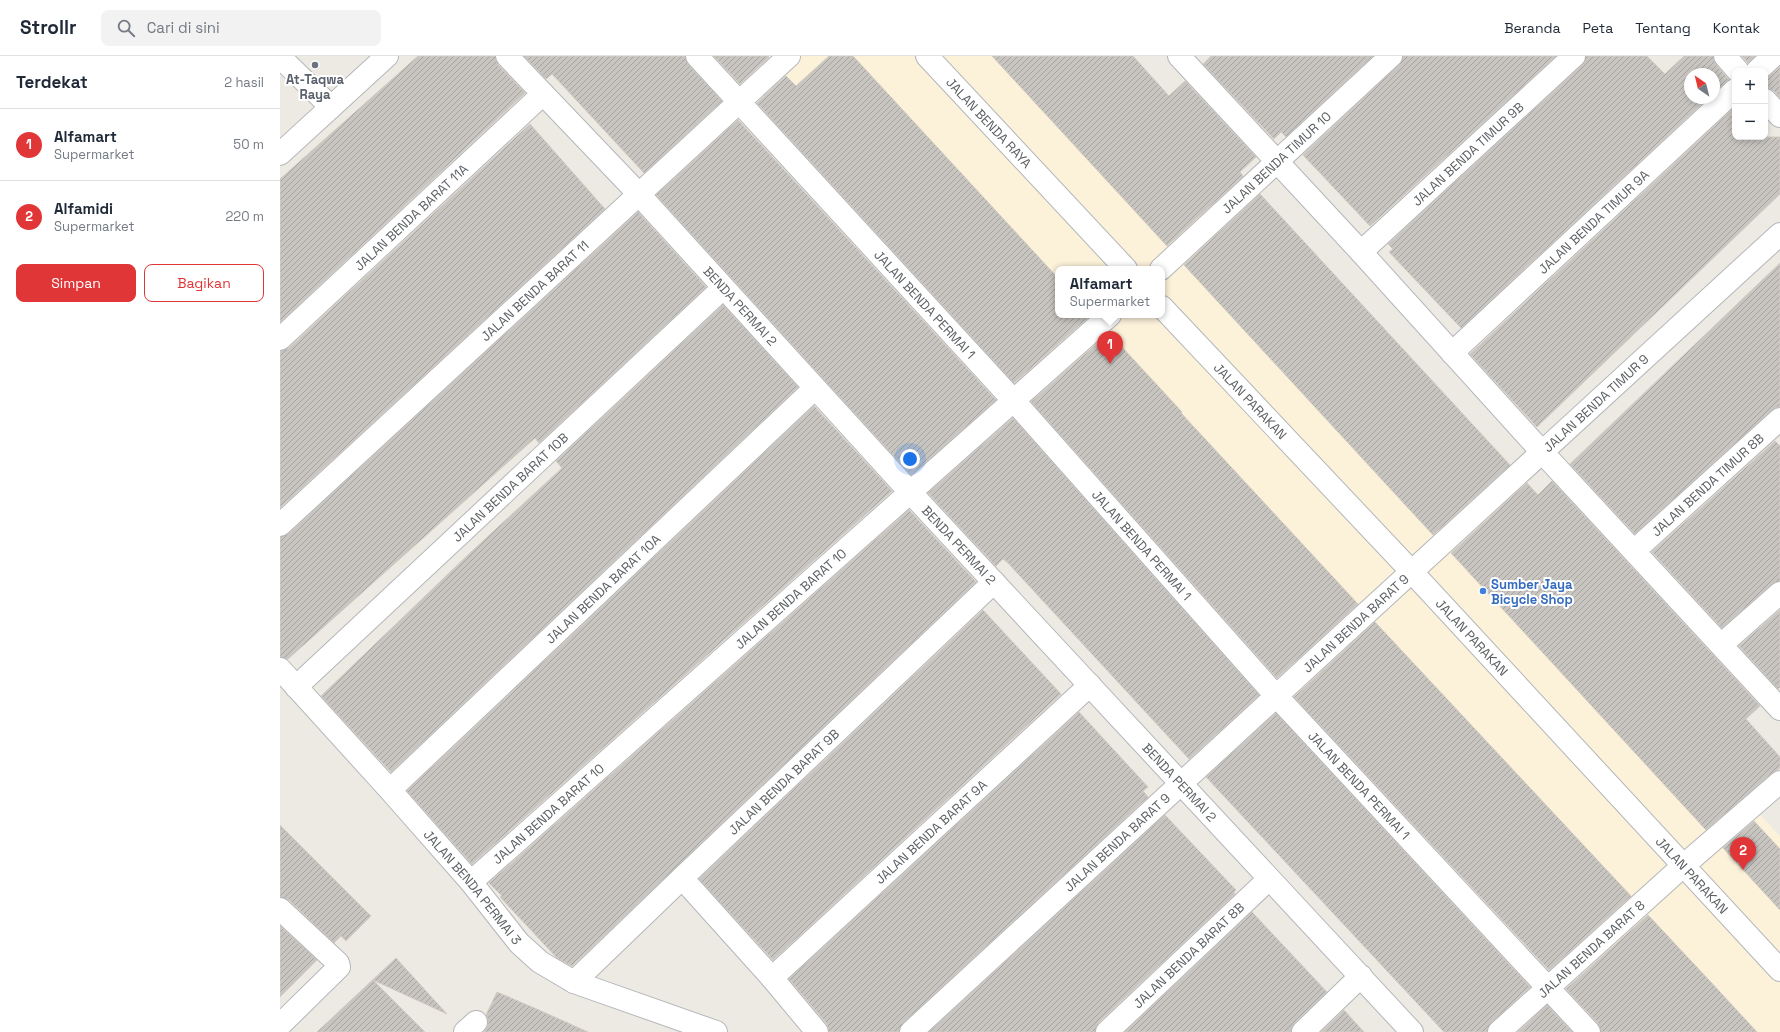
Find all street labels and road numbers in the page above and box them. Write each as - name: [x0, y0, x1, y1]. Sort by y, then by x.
- street label: JALAN BENDA RAYA: [943, 74, 1036, 171]
- street label: JALAN BENDA TIMUR 9B: [1408, 98, 1527, 209]
- street label: JALAN BENDA TIMUR 10: [1218, 107, 1334, 217]
- street label: JALAN BENDA BARAT 11A: [351, 160, 471, 274]
- street label: JALAN BENDA TIMUR 9A: [1534, 166, 1652, 277]
- street label: JALAN BENDA BARAT 11: [477, 237, 592, 345]
- street label: JALAN BENDA PERMAI 1: [871, 246, 979, 362]
- street label: BENDA PERMAI 2: [700, 263, 781, 349]
- street label: JALAN BENDA TIMUR 9: [1539, 350, 1652, 455]
- street label: JALAN PARAKAN: [1210, 359, 1291, 443]
- street label: JALAN BENDA BARAT 10B: [449, 429, 572, 545]
- street label: JALAN BENDA TIMUR 8B: [1648, 429, 1767, 540]
- street label: JALAN BENDA PERMAI 1: [1088, 486, 1195, 604]
- street label: BENDA PERMAI 2: [918, 502, 1000, 588]
- street label: JALAN BENDA BARAT 10A: [542, 530, 664, 647]
- street label: JALAN BENDA BARAT 10: [731, 544, 850, 653]
- street label: JALAN BENDA BARAT 9: [1299, 570, 1412, 676]
- street label: JALAN PARAKAN: [1432, 595, 1512, 679]
- street label: JALAN BENDA BARAT 9B: [725, 725, 843, 838]
- street label: JALAN BENDA PERMAI 1: [1305, 727, 1414, 843]
- street label: BENDA PERMAI 2: [1139, 739, 1221, 825]
- street label: JALAN BENDA BARAT 10: [489, 760, 607, 868]
- street label: JALAN BENDA BARAT 9A: [871, 776, 990, 887]
- street label: JALAN BENDA BARAT 9: [1060, 789, 1174, 895]
- street label: JALAN BENDA PERMAI 3: [420, 826, 525, 948]
- street label: JALAN PARAKAN: [1652, 833, 1732, 917]
- street label: JALAN BENDA BARAT 8: [1534, 896, 1648, 1002]
- street label: JALAN BENDA BARAT 8B: [1129, 899, 1248, 1012]

